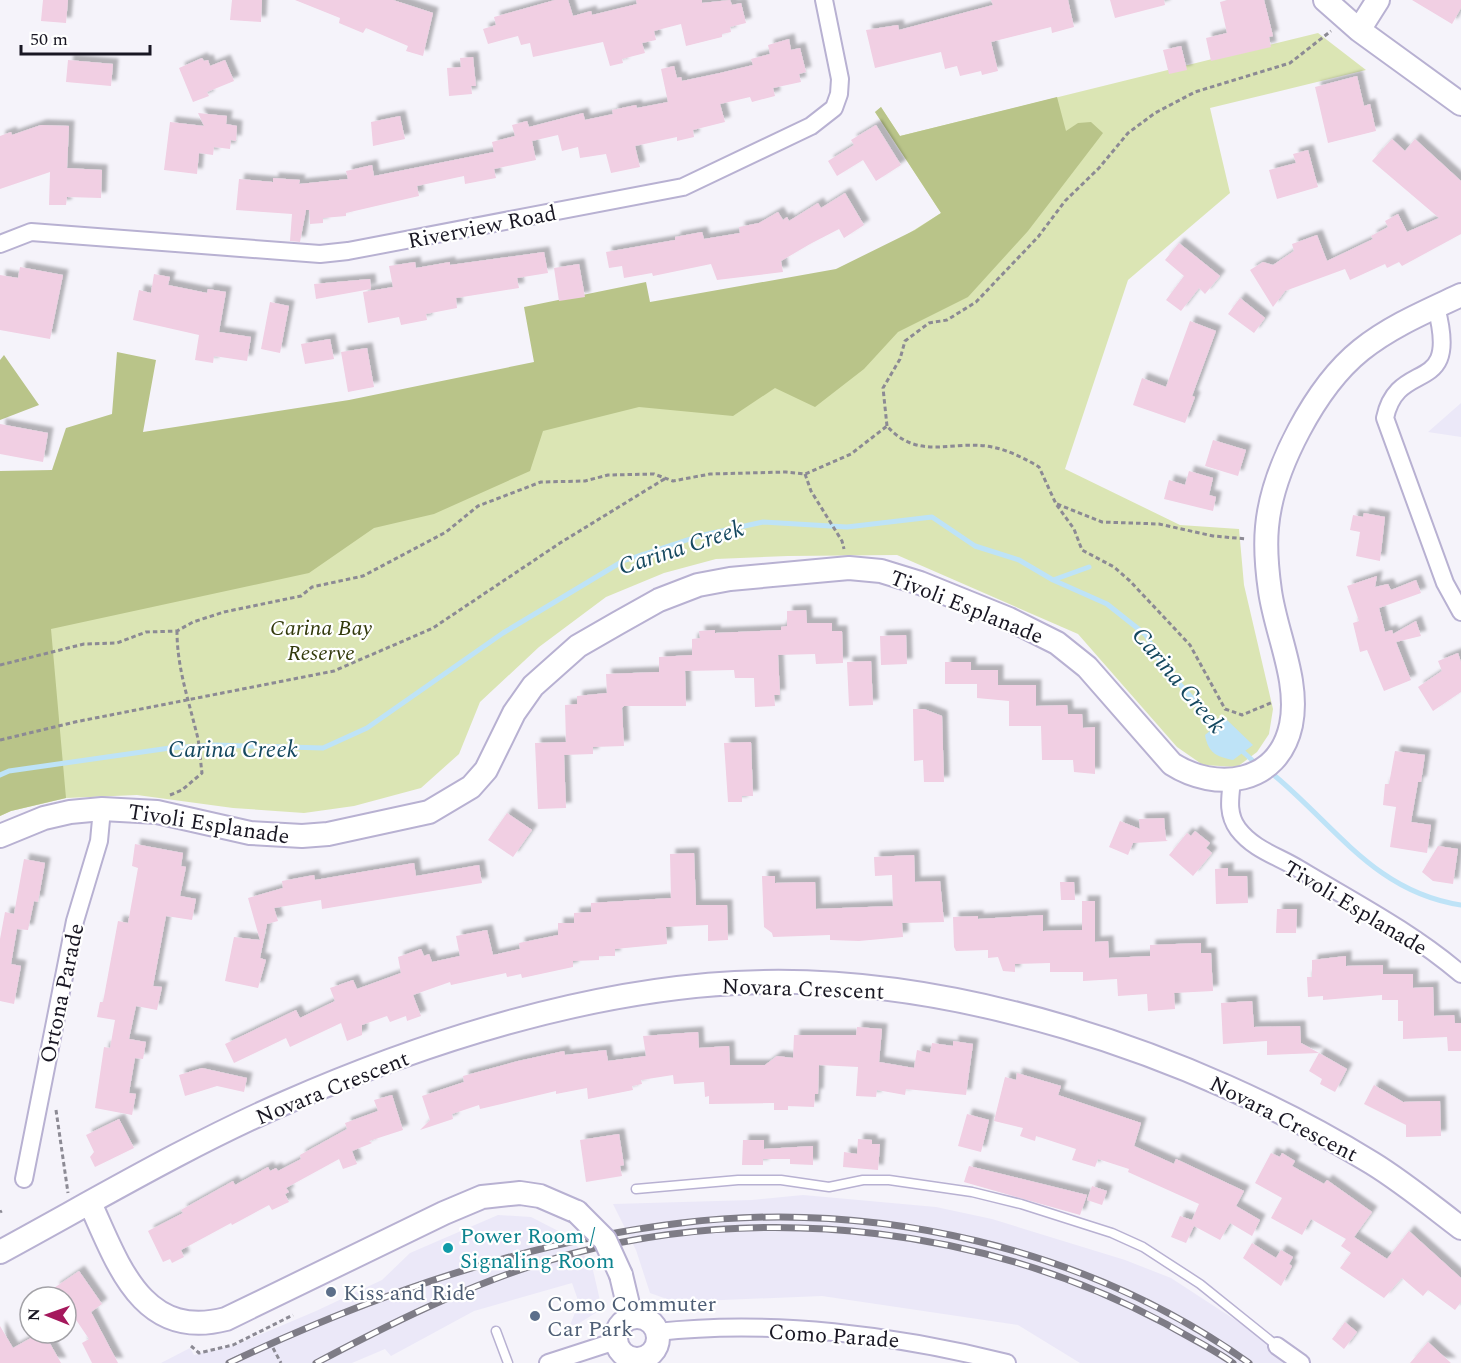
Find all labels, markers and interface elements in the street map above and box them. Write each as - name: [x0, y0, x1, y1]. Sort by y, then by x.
- scale bar: [21, 18, 150, 56]
- text: 50 m: [30, 26, 68, 53]
- street label: Riverview Road: [405, 197, 560, 258]
- water label: Carina Creek: [614, 511, 749, 585]
- street label: Tivoli Esplanade: [885, 562, 1048, 653]
- park label: Carina Bay Reserve: [270, 612, 372, 670]
- water label: Carina Creek: [1123, 619, 1234, 742]
- water label: Carina Creek: [168, 732, 298, 768]
- street label: Tivoli Esplanade: [126, 795, 292, 854]
- street label: Tivoli Esplanade: [1277, 852, 1434, 964]
- street label: Ortona Parade: [32, 920, 93, 1066]
- street label: Novara Crescent: [721, 970, 885, 1009]
- street label: Novara Crescent: [251, 1043, 414, 1134]
- street label: Novara Crescent: [1203, 1068, 1363, 1171]
- place label: Power Room / Signaling Room: [460, 1220, 615, 1278]
- marker: Power Room / Signaling Room: [441, 1241, 455, 1255]
- place label: Kiss and Ride: [343, 1277, 476, 1310]
- north arrow: [18, 1285, 78, 1345]
- marker: Kiss and Ride: [324, 1285, 338, 1299]
- place label: Como Commuter Car Park: [547, 1288, 717, 1346]
- text: N: [22, 1308, 46, 1321]
- marker: Como Commuter Car Park: [528, 1309, 542, 1323]
- street label: Como Parade: [767, 1315, 900, 1358]

